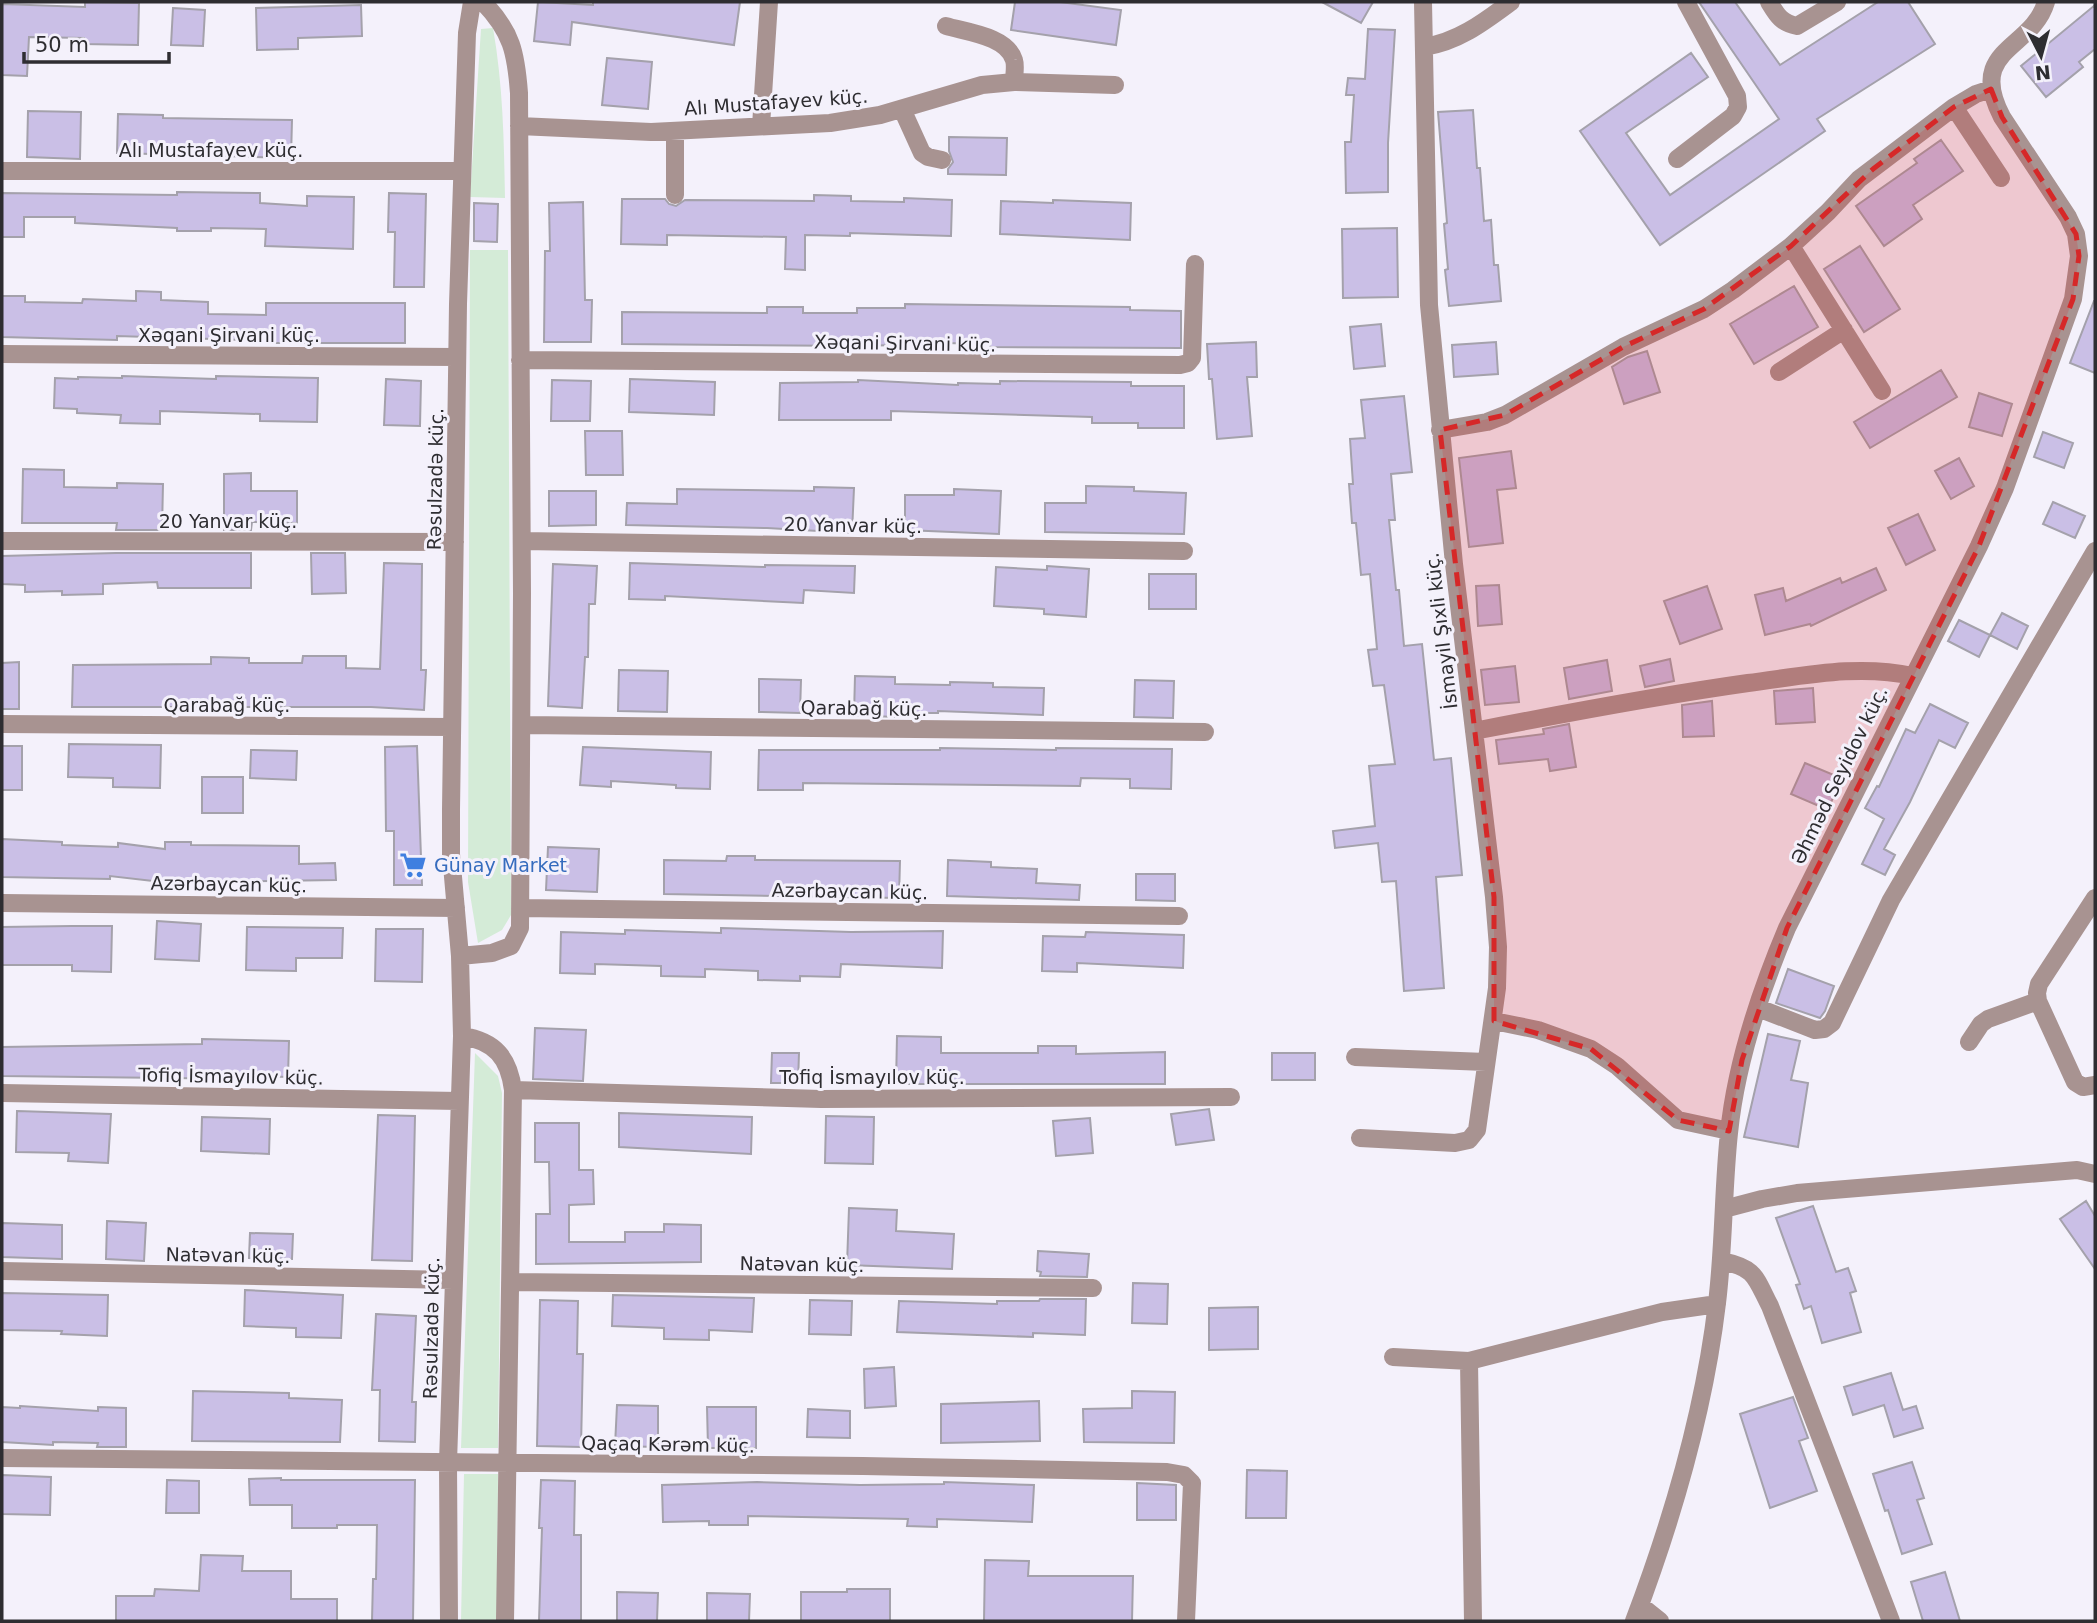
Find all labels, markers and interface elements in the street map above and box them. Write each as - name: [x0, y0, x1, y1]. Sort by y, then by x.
- scale bar: [24, 21, 170, 65]
- north arrow: [2006, 21, 2076, 91]
- text: 50 m: [35, 33, 89, 57]
- text: N: [2034, 61, 2052, 85]
- street label: Alı Mustafayev küç.: [683, 85, 869, 119]
- street label: Alı Mustafayev küç.: [119, 139, 303, 161]
- street label: Xəqani Şirvani küç.: [138, 324, 320, 346]
- street label: Xəqani Şirvani küç.: [814, 330, 996, 356]
- street label: Rəsulzadə küç.: [423, 408, 447, 550]
- street label: 20 Yanvar küç.: [159, 510, 297, 532]
- street label: 20 Yanvar küç.: [784, 513, 922, 537]
- street label: İsmayil Şıxli küç.: [1420, 551, 1462, 711]
- street label: Əhməd Seyidov küç.: [1786, 682, 1892, 868]
- street label: Qarabağ küç.: [164, 694, 290, 716]
- street label: Qarabağ küç.: [800, 696, 928, 720]
- supermarket icon: Günay Market: [398, 850, 428, 880]
- place label: Günay Market: [434, 854, 567, 876]
- street label: Azərbaycan küç.: [151, 872, 307, 896]
- street label: Azərbaycan küç.: [772, 879, 928, 903]
- street label: Tofiq İsmayılov küç.: [137, 1063, 324, 1089]
- street label: Tofiq İsmayılov küç.: [778, 1066, 965, 1088]
- street label: Natəvan küç.: [165, 1243, 291, 1267]
- street label: Natəvan küç.: [739, 1252, 865, 1276]
- street label: Rəsulzadə küç.: [419, 1257, 443, 1399]
- street label: Qaçaq Kərəm küç.: [581, 1431, 755, 1457]

